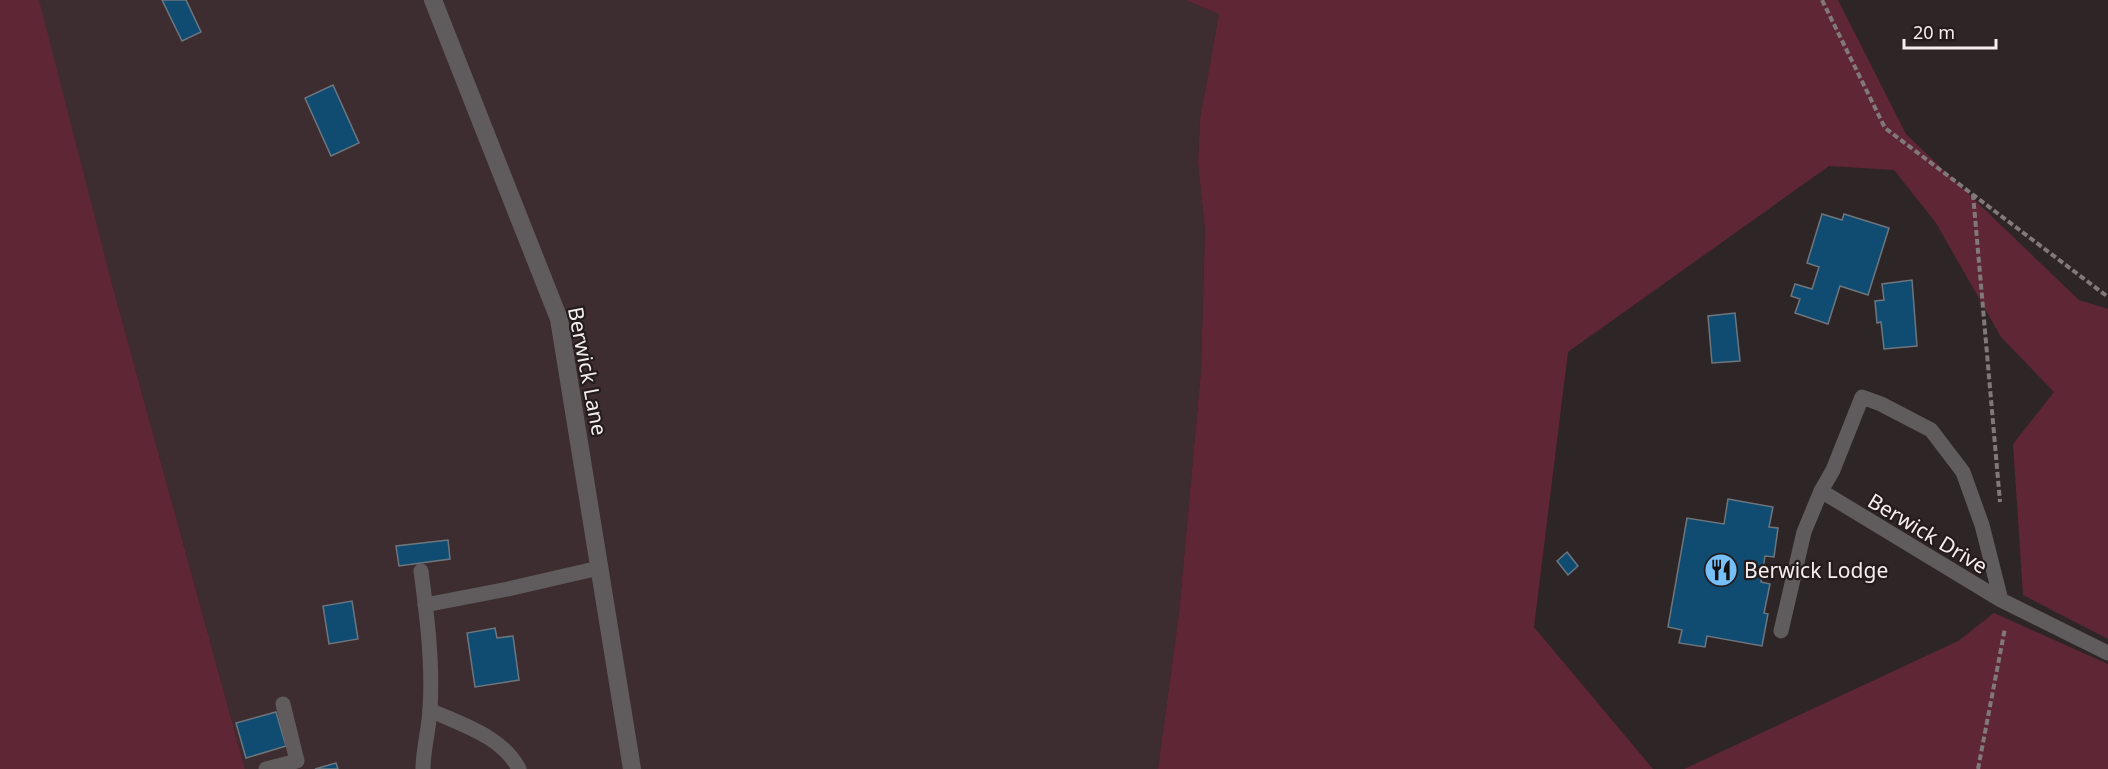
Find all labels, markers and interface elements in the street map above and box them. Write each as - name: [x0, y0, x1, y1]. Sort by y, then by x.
- scale bar: [1904, 12, 1996, 50]
- text: 20 m: [1913, 20, 1955, 44]
- street label: Berwick Lane: [562, 304, 614, 438]
- street label: Berwick Drive: [1863, 486, 1993, 580]
- restaurant icon: Berwick Lodge: [1703, 552, 1739, 588]
- place label: Berwick Lodge: [1744, 556, 1888, 584]

